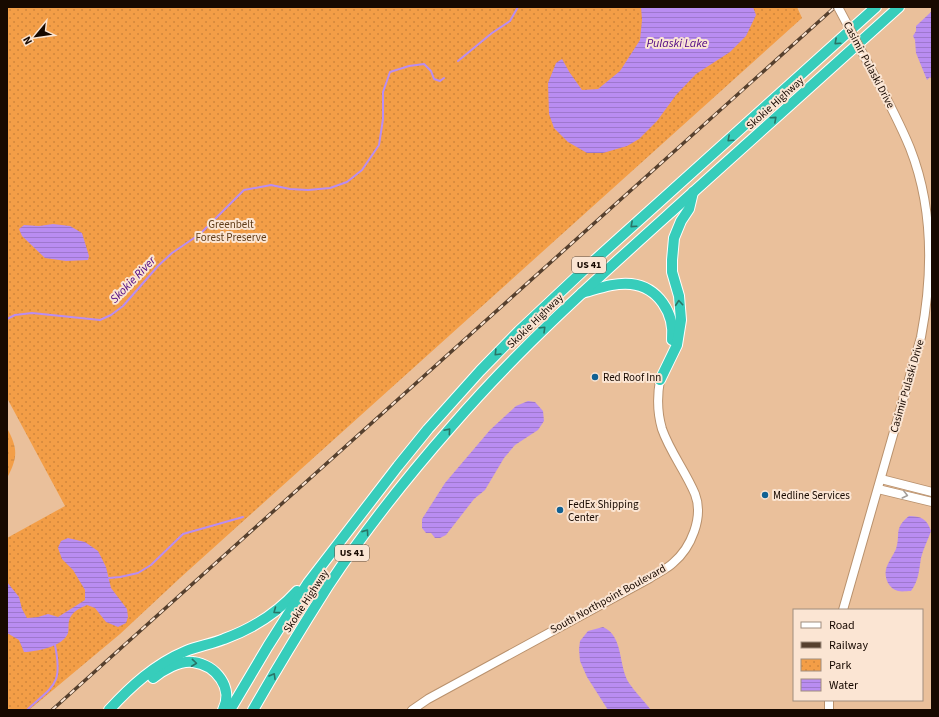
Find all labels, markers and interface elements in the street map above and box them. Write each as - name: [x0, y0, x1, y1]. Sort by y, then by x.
- north arrow: [16, 16, 56, 56]
- street label: Casimir Pulaski Drive: [840, 19, 898, 112]
- text: N: [19, 34, 36, 47]
- water label: Pulaski Lake: [646, 35, 708, 52]
- one-way arrow: [834, 38, 842, 45]
- street label: Skokie Highway: [743, 73, 807, 133]
- one-way arrow: [769, 117, 777, 124]
- one-way arrow: [727, 134, 735, 141]
- park label: Greenbelt Forest Preserve: [196, 217, 267, 245]
- one-way arrow: [630, 221, 638, 228]
- water label: Skokie River: [106, 252, 160, 307]
- road number: US 41: [572, 257, 606, 273]
- street label: Skokie Highway: [504, 290, 566, 352]
- one-way arrow: [675, 300, 684, 306]
- one-way arrow: [538, 326, 546, 334]
- street label: Casimir Pulaski Drive: [887, 337, 928, 434]
- one-way arrow: [494, 348, 502, 356]
- place label: Red Roof Inn: [603, 370, 661, 385]
- marker: Red Roof Inn: [590, 372, 600, 382]
- one-way arrow: [443, 428, 450, 435]
- place label: Medline Services: [773, 488, 850, 503]
- marker: Medline Services: [760, 490, 770, 500]
- one-way arrow: [902, 491, 908, 499]
- place label: FedEx Shipping Center: [568, 497, 639, 525]
- marker: FedEx Shipping Center: [555, 505, 565, 515]
- one-way arrow: [361, 529, 369, 536]
- road number: US 41: [335, 545, 369, 561]
- street label: South Northpoint Boulevard: [547, 561, 669, 637]
- street label: Skokie Highway: [280, 566, 332, 636]
- one-way arrow: [274, 606, 281, 613]
- legend: [793, 609, 923, 701]
- text: Road: [829, 617, 855, 634]
- text: Railway: [829, 637, 868, 654]
- text: Park: [829, 657, 851, 674]
- one-way arrow: [191, 659, 197, 668]
- one-way arrow: [268, 673, 275, 680]
- text: Water: [829, 677, 859, 694]

